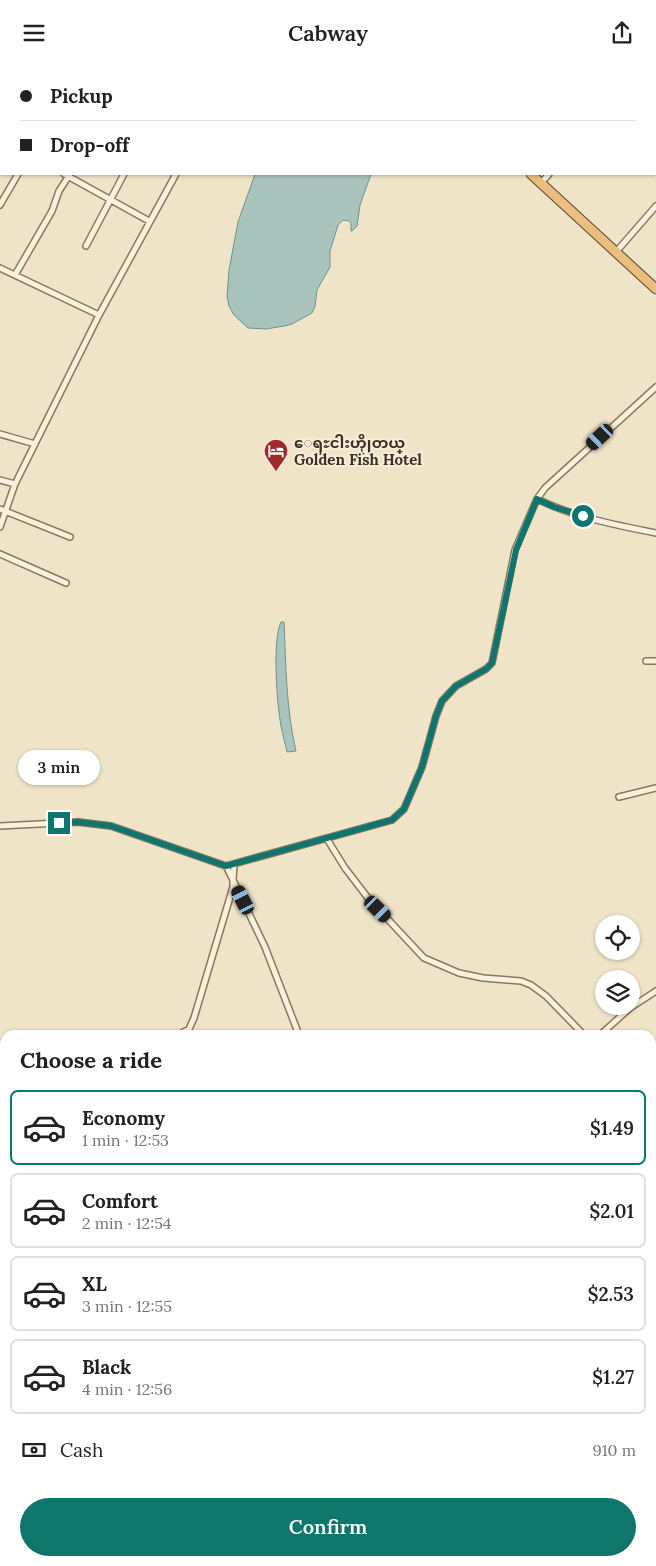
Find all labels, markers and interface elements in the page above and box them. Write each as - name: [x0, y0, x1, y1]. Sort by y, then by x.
- icon: menu: [20, 19, 48, 47]
- text: Cabway: [288, 19, 368, 47]
- icon: share: [608, 19, 636, 47]
- text: Pickup: [50, 84, 113, 108]
- text: Drop-off: [50, 133, 129, 157]
- car: [583, 421, 616, 453]
- place label: ေရႊငါးဟိုုတယ္ Golden Fish Hotel: [294, 433, 422, 469]
- hotel icon: ေရႊငါးဟိုုတယ္ Golden Fish Hotel: [263, 438, 289, 472]
- route start: [572, 505, 594, 527]
- callout: 3 min: [18, 751, 100, 785]
- text: 3 min: [38, 757, 80, 777]
- route end: [48, 812, 70, 834]
- car: [229, 883, 256, 917]
- car: [362, 893, 393, 925]
- map controls: [595, 915, 640, 1015]
- button: locate: [595, 915, 640, 960]
- button: layers: [595, 970, 640, 1015]
- text: Choose a ride: [20, 1046, 162, 1074]
- icon: car: [22, 1105, 67, 1150]
- text: Economy: [82, 1106, 165, 1130]
- text: $1.49: [590, 1116, 634, 1140]
- text: 1 min · 12:53: [82, 1130, 169, 1150]
- icon: car: [22, 1188, 67, 1233]
- text: Comfort: [82, 1189, 158, 1213]
- text: $2.01: [589, 1199, 634, 1223]
- text: 2 min · 12:54: [82, 1213, 172, 1233]
- icon: car: [22, 1271, 67, 1316]
- text: XL: [82, 1272, 107, 1296]
- text: $2.53: [588, 1282, 634, 1306]
- text: 3 min · 12:55: [82, 1296, 172, 1316]
- icon: car: [22, 1354, 67, 1399]
- text: Black: [82, 1355, 131, 1379]
- text: $1.27: [592, 1365, 634, 1389]
- text: 4 min · 12:56: [82, 1379, 172, 1399]
- icon: cash: [20, 1436, 48, 1464]
- text: Cash: [60, 1438, 103, 1462]
- text: 910 m: [592, 1440, 636, 1460]
- button: Confirm: [20, 1498, 636, 1556]

